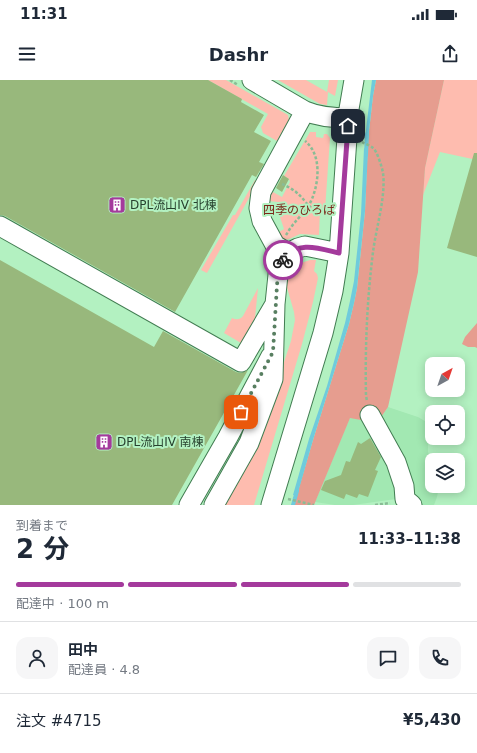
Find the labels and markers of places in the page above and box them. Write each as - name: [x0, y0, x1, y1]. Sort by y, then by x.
- pin: [331, 109, 365, 143]
- building icon: DPL流山IV 北棟: [107, 195, 127, 215]
- place label: DPL流山IV 北棟: [130, 198, 217, 212]
- pin: [224, 395, 258, 429]
- building icon: DPL流山IV 南棟: [94, 432, 114, 452]
- place label: DPL流山IV 南棟: [117, 435, 204, 449]

